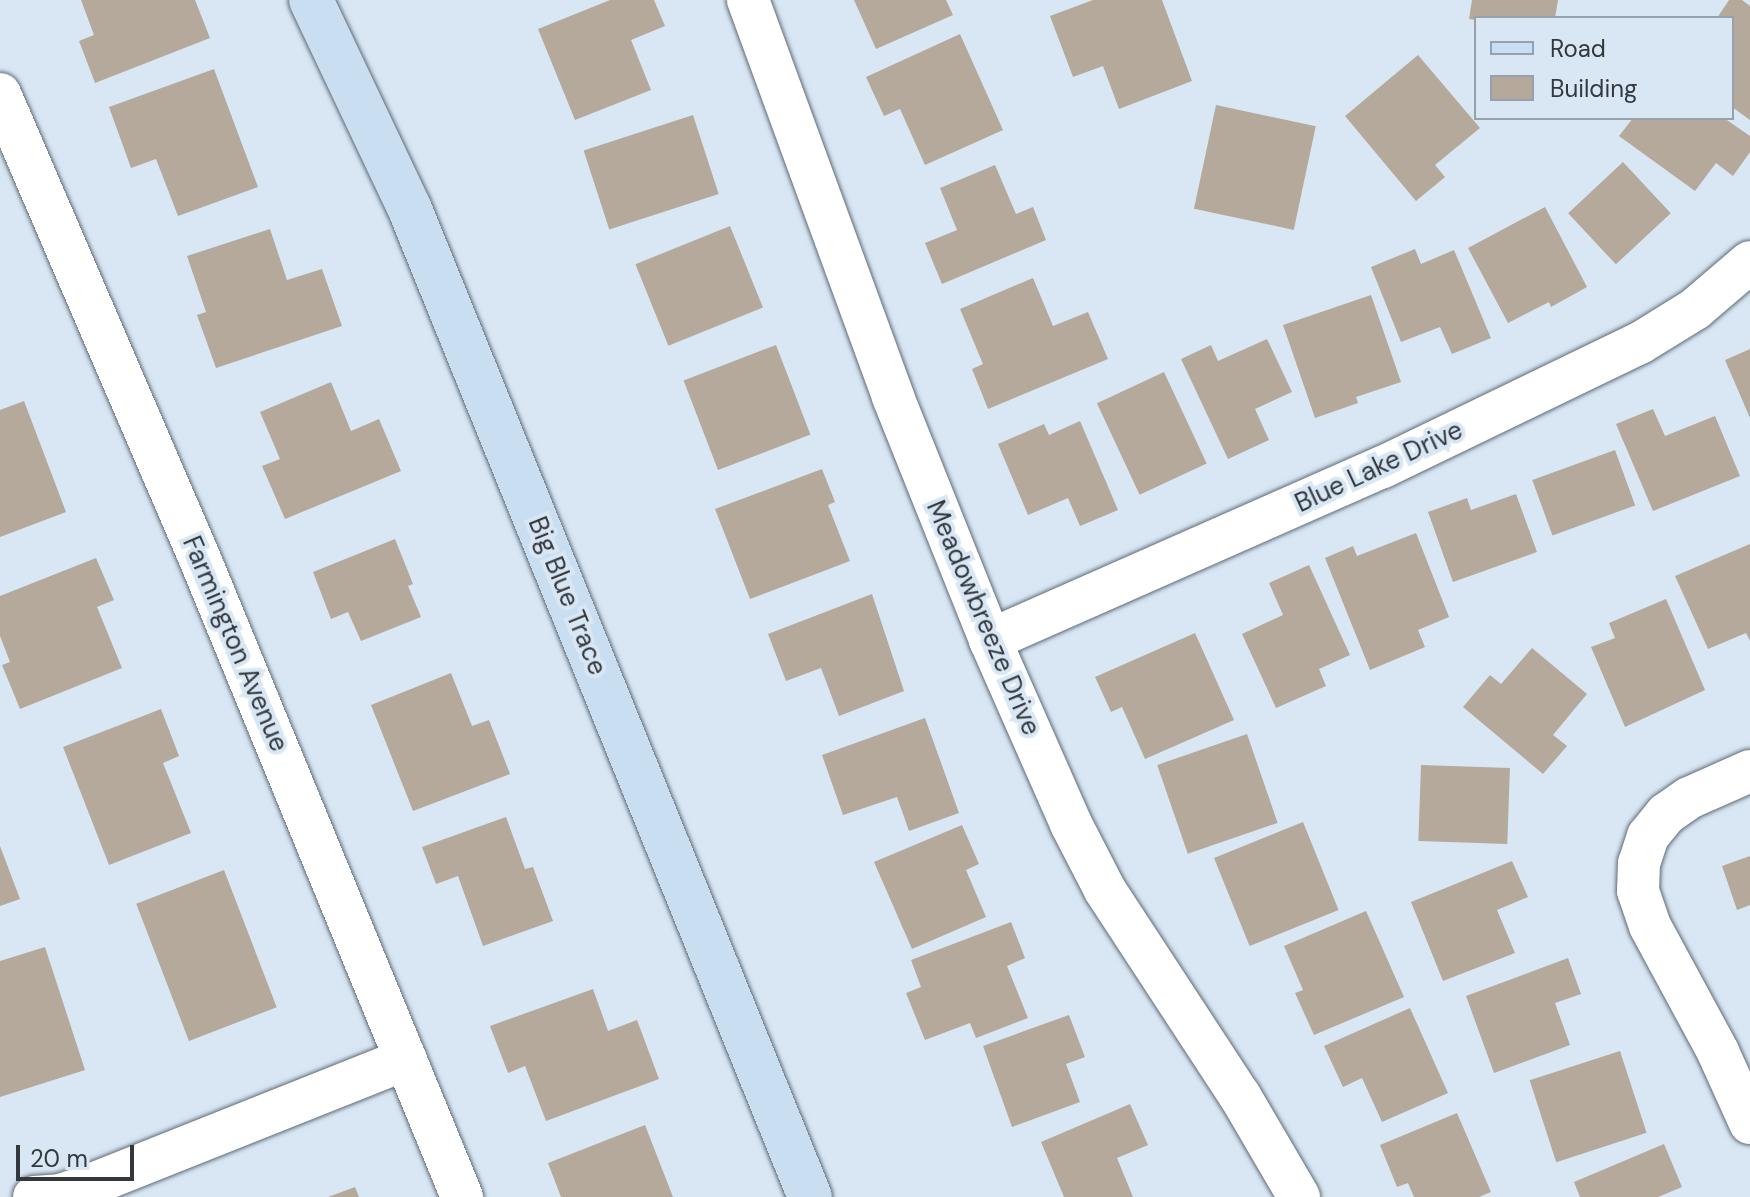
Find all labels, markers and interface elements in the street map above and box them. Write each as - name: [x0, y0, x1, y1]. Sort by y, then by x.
- legend: [1474, 16, 1734, 120]
- text: Road: [1550, 33, 1606, 64]
- text: Building: [1550, 73, 1637, 104]
- street label: Blue Lake Drive: [1290, 415, 1468, 519]
- street label: Meadowbreeze Drive: [919, 496, 1047, 740]
- street label: Big Blue Trace: [521, 512, 613, 680]
- street label: Farmington Avenue: [175, 532, 295, 756]
- scale bar: [20, 1129, 138, 1179]
- text: 20 m: [30, 1143, 88, 1174]

